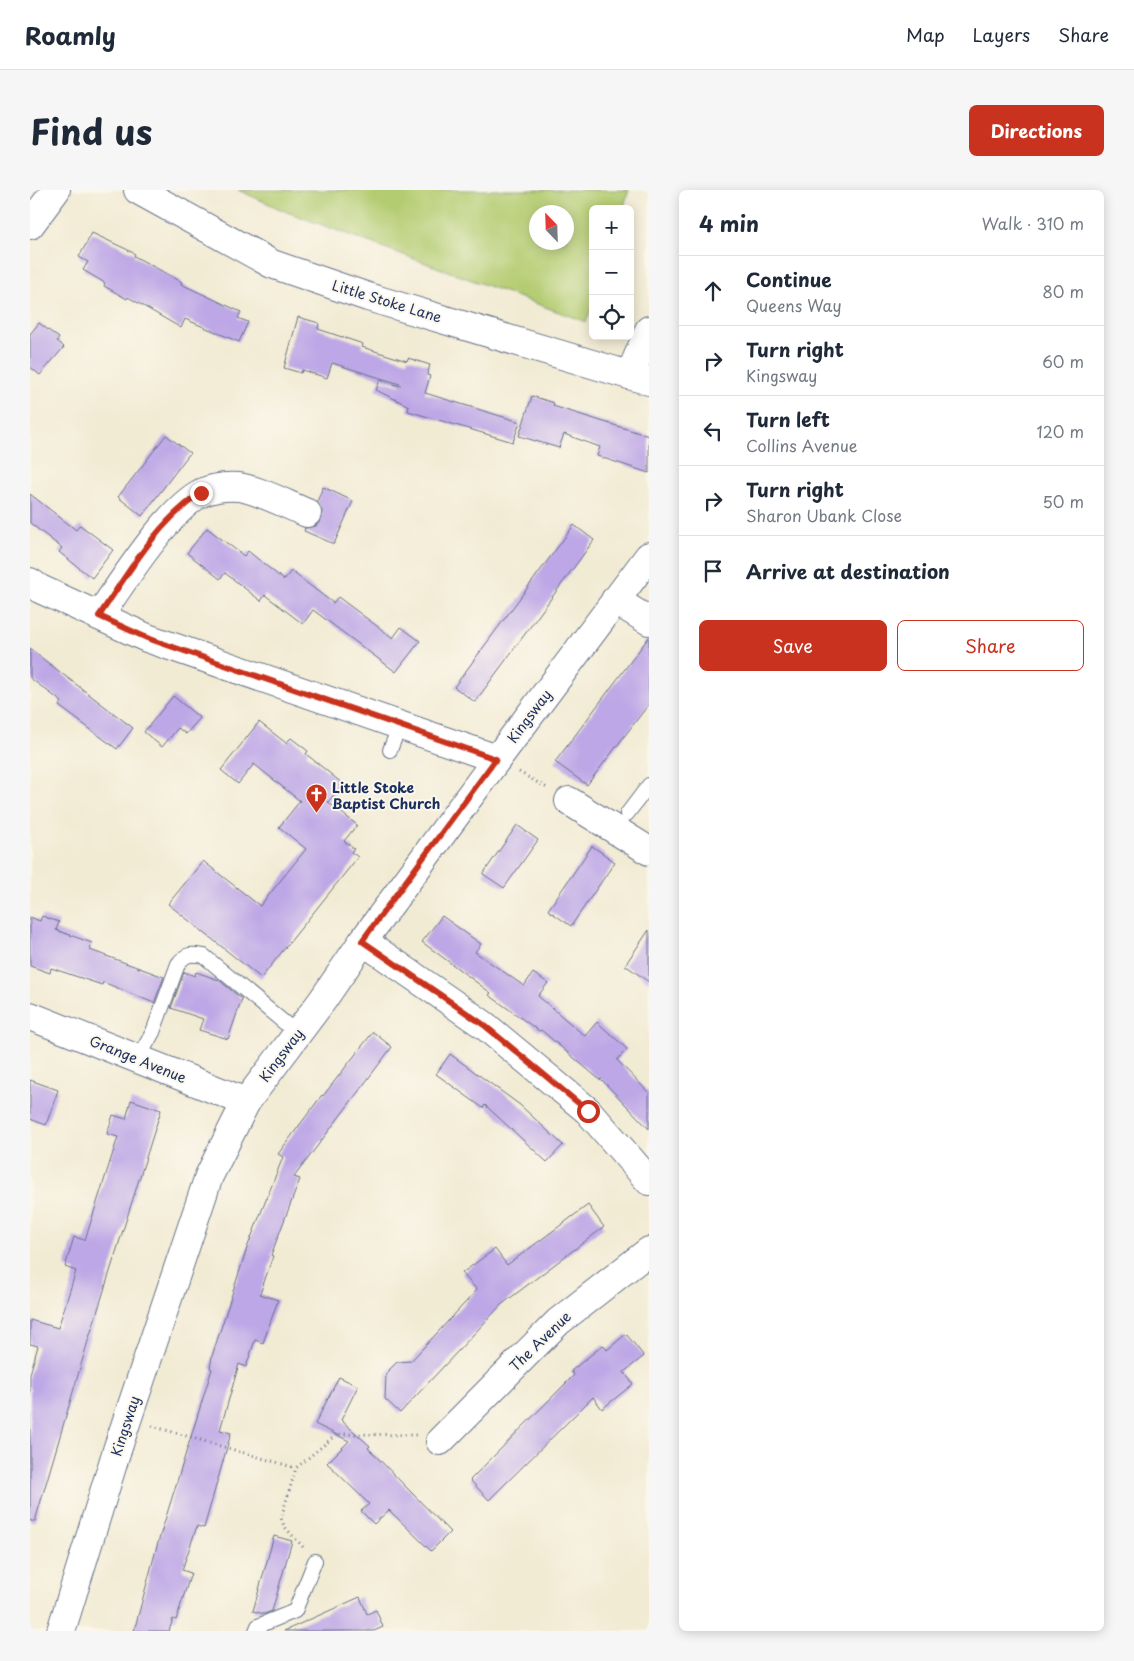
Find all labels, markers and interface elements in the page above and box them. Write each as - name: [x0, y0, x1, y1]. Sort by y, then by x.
- text: Roamly: [25, 17, 116, 53]
- text: Map: [906, 21, 945, 48]
- text: Layers: [973, 21, 1030, 48]
- text: Share: [1058, 21, 1109, 48]
- text: Find us: [30, 104, 152, 157]
- button: Directions: [969, 105, 1104, 156]
- north arrow: [529, 205, 574, 250]
- map controls: [589, 205, 634, 340]
- button: +: [589, 205, 634, 250]
- text: 4 min: [699, 207, 759, 239]
- text: Walk · 310 m: [982, 211, 1084, 235]
- button: −: [589, 250, 634, 295]
- text: Continue: [746, 265, 832, 293]
- street label: Little Stoke Lane: [330, 274, 445, 328]
- icon: ahead: [699, 277, 727, 305]
- text: 80 m: [1042, 279, 1084, 303]
- text: Queens Way: [746, 293, 842, 317]
- button: locate: [589, 295, 634, 340]
- text: Turn right: [746, 335, 844, 363]
- icon: right: [699, 347, 727, 375]
- text: 60 m: [1042, 349, 1084, 373]
- text: Kingsway: [746, 363, 817, 387]
- text: Turn left: [746, 405, 830, 433]
- icon: left: [699, 417, 727, 445]
- text: 120 m: [1037, 419, 1084, 443]
- text: Collins Avenue: [746, 433, 858, 457]
- text: Turn right: [746, 475, 844, 503]
- route end: [190, 482, 213, 505]
- icon: right: [699, 487, 727, 515]
- text: 50 m: [1043, 489, 1084, 513]
- text: Sharon Ubank Close: [746, 503, 902, 527]
- icon: arrive: [699, 557, 727, 585]
- text: Arrive at destination: [746, 557, 950, 585]
- button: Save: [699, 620, 887, 671]
- button: Share: [897, 620, 1084, 671]
- street label: Kingsway: [502, 685, 556, 747]
- place label: Little Stoke Baptist Church: [332, 777, 440, 814]
- church icon: Little Stoke Baptist Church: [304, 783, 328, 814]
- street label: Kingsway: [254, 1024, 308, 1086]
- street label: Grange Avenue: [86, 1030, 190, 1088]
- route start: [577, 1100, 600, 1123]
- street label: The Avenue: [504, 1306, 576, 1376]
- street label: Kingsway: [105, 1393, 145, 1459]

